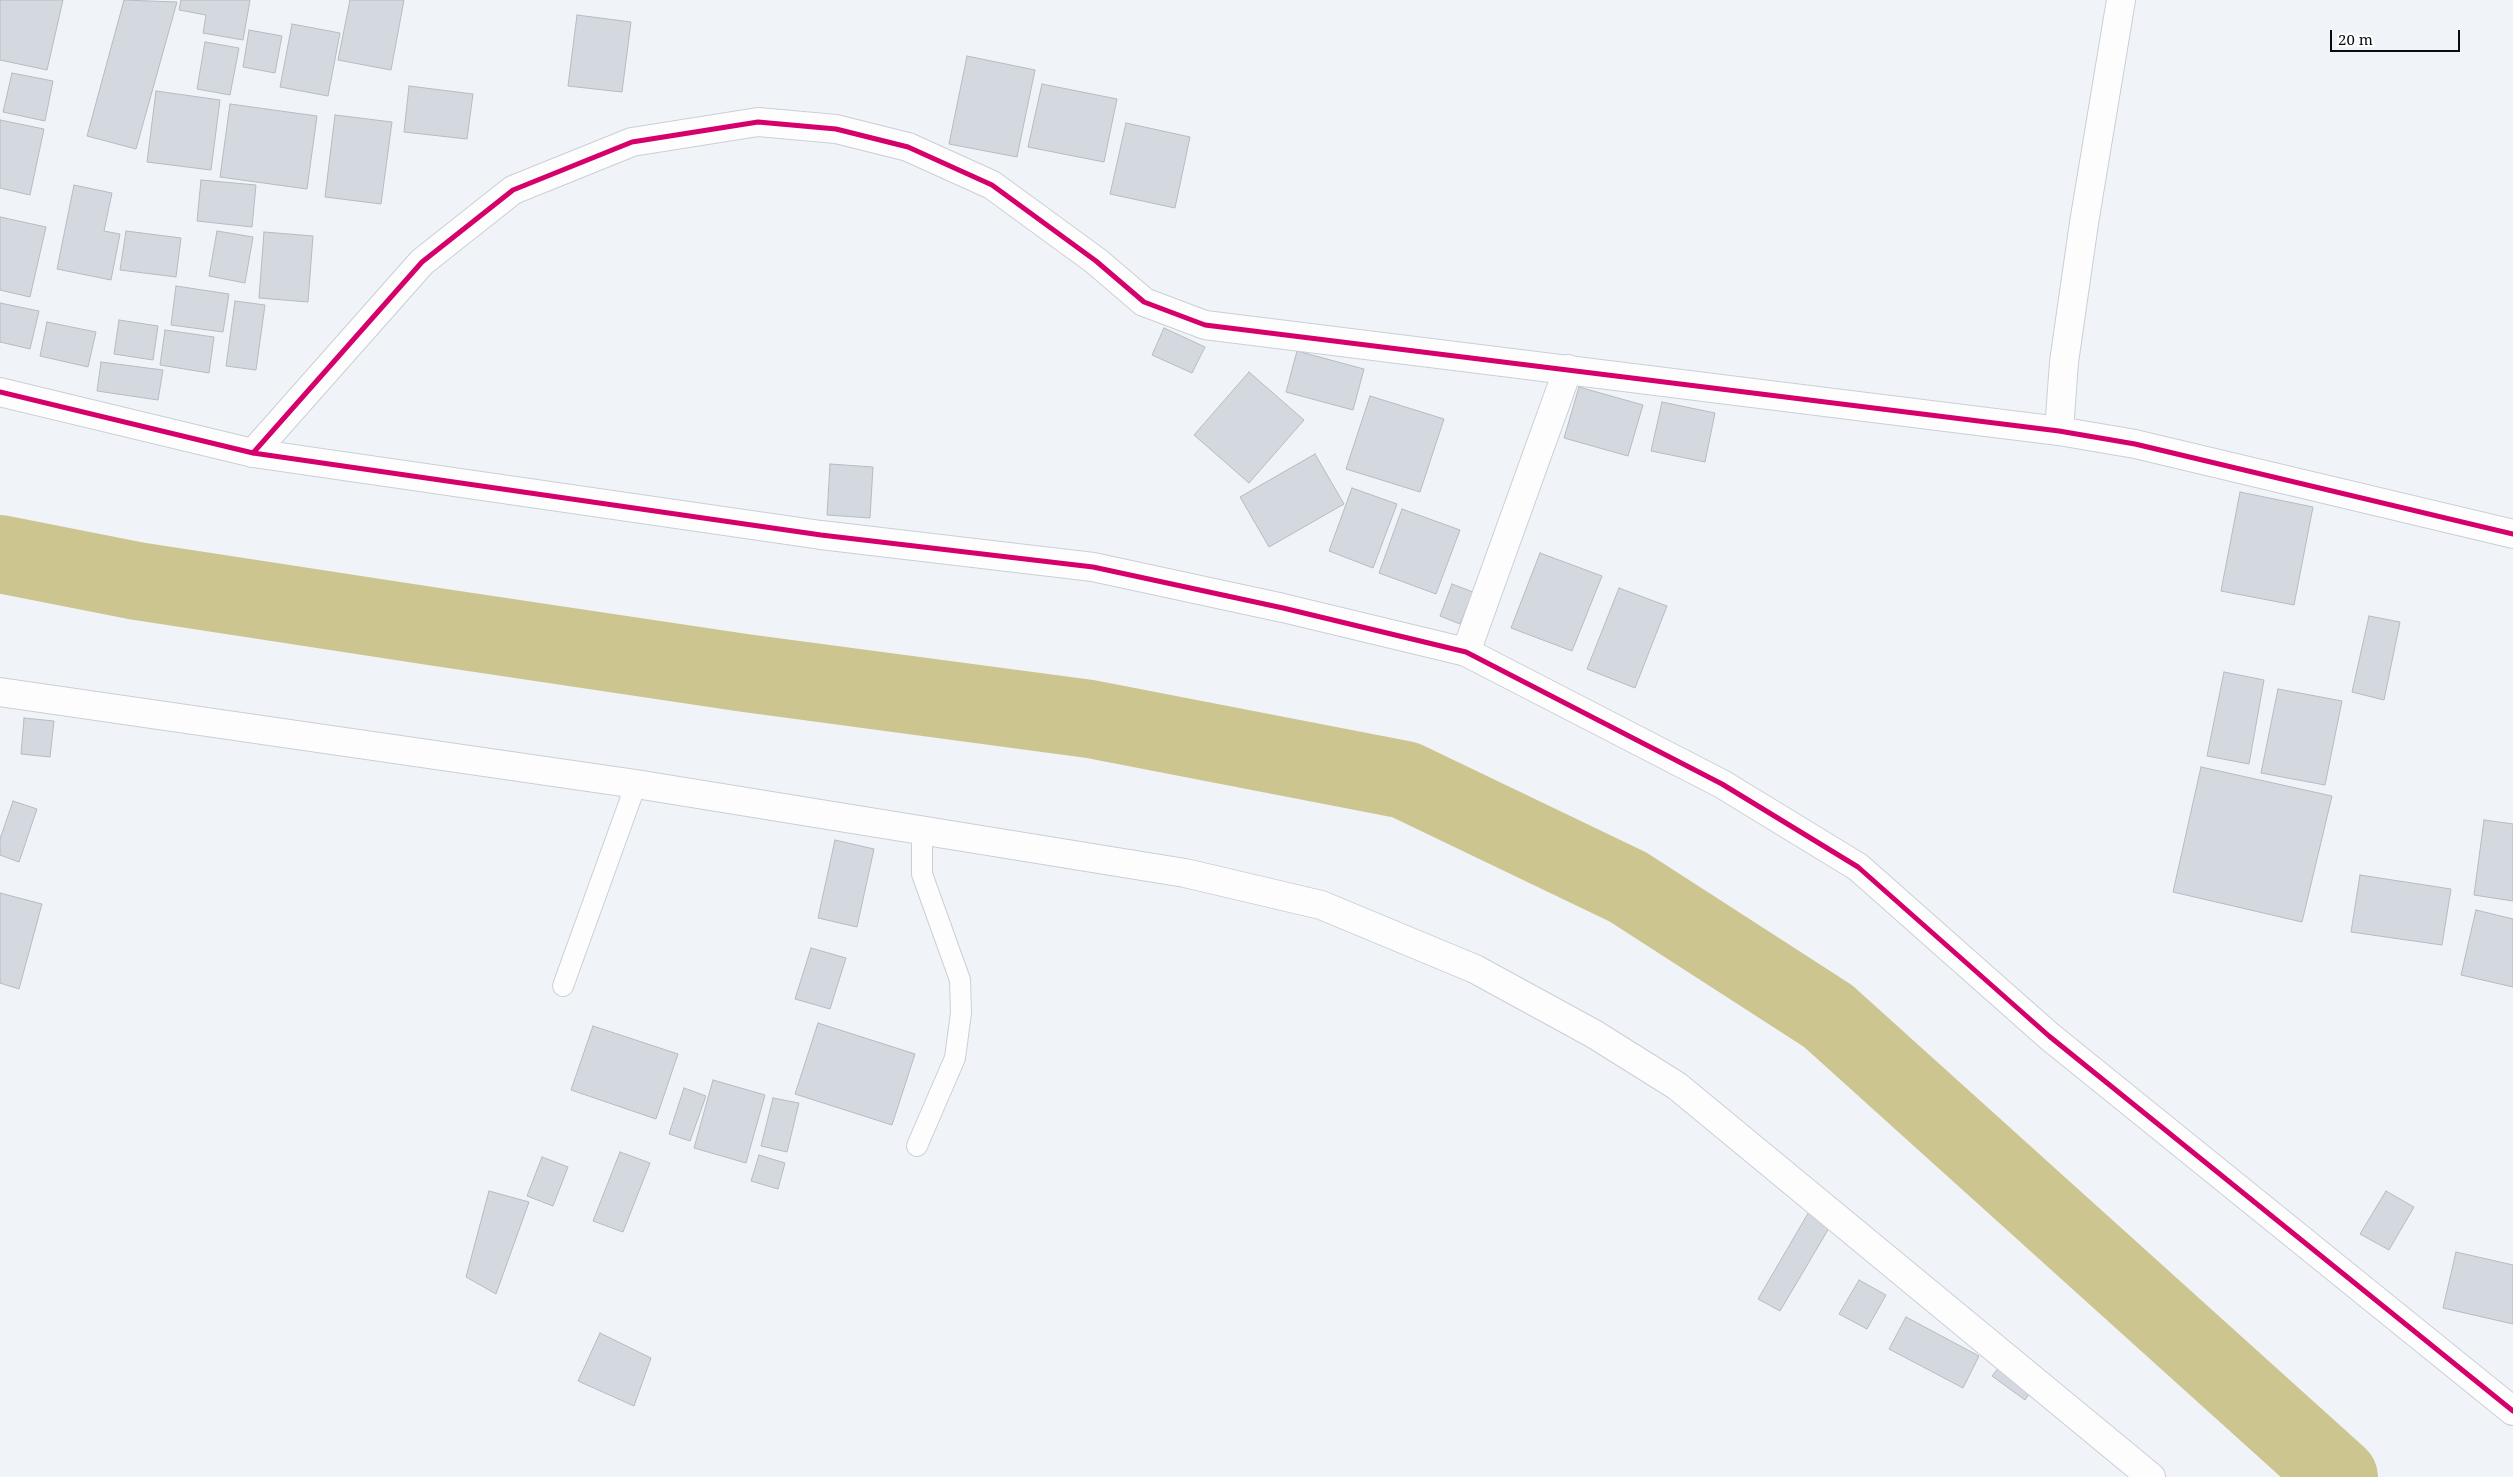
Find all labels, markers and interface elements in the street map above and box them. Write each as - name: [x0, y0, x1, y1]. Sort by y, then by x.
- scale bar: [2333, 20, 2463, 52]
- text: 20 m: [2338, 29, 2373, 49]

